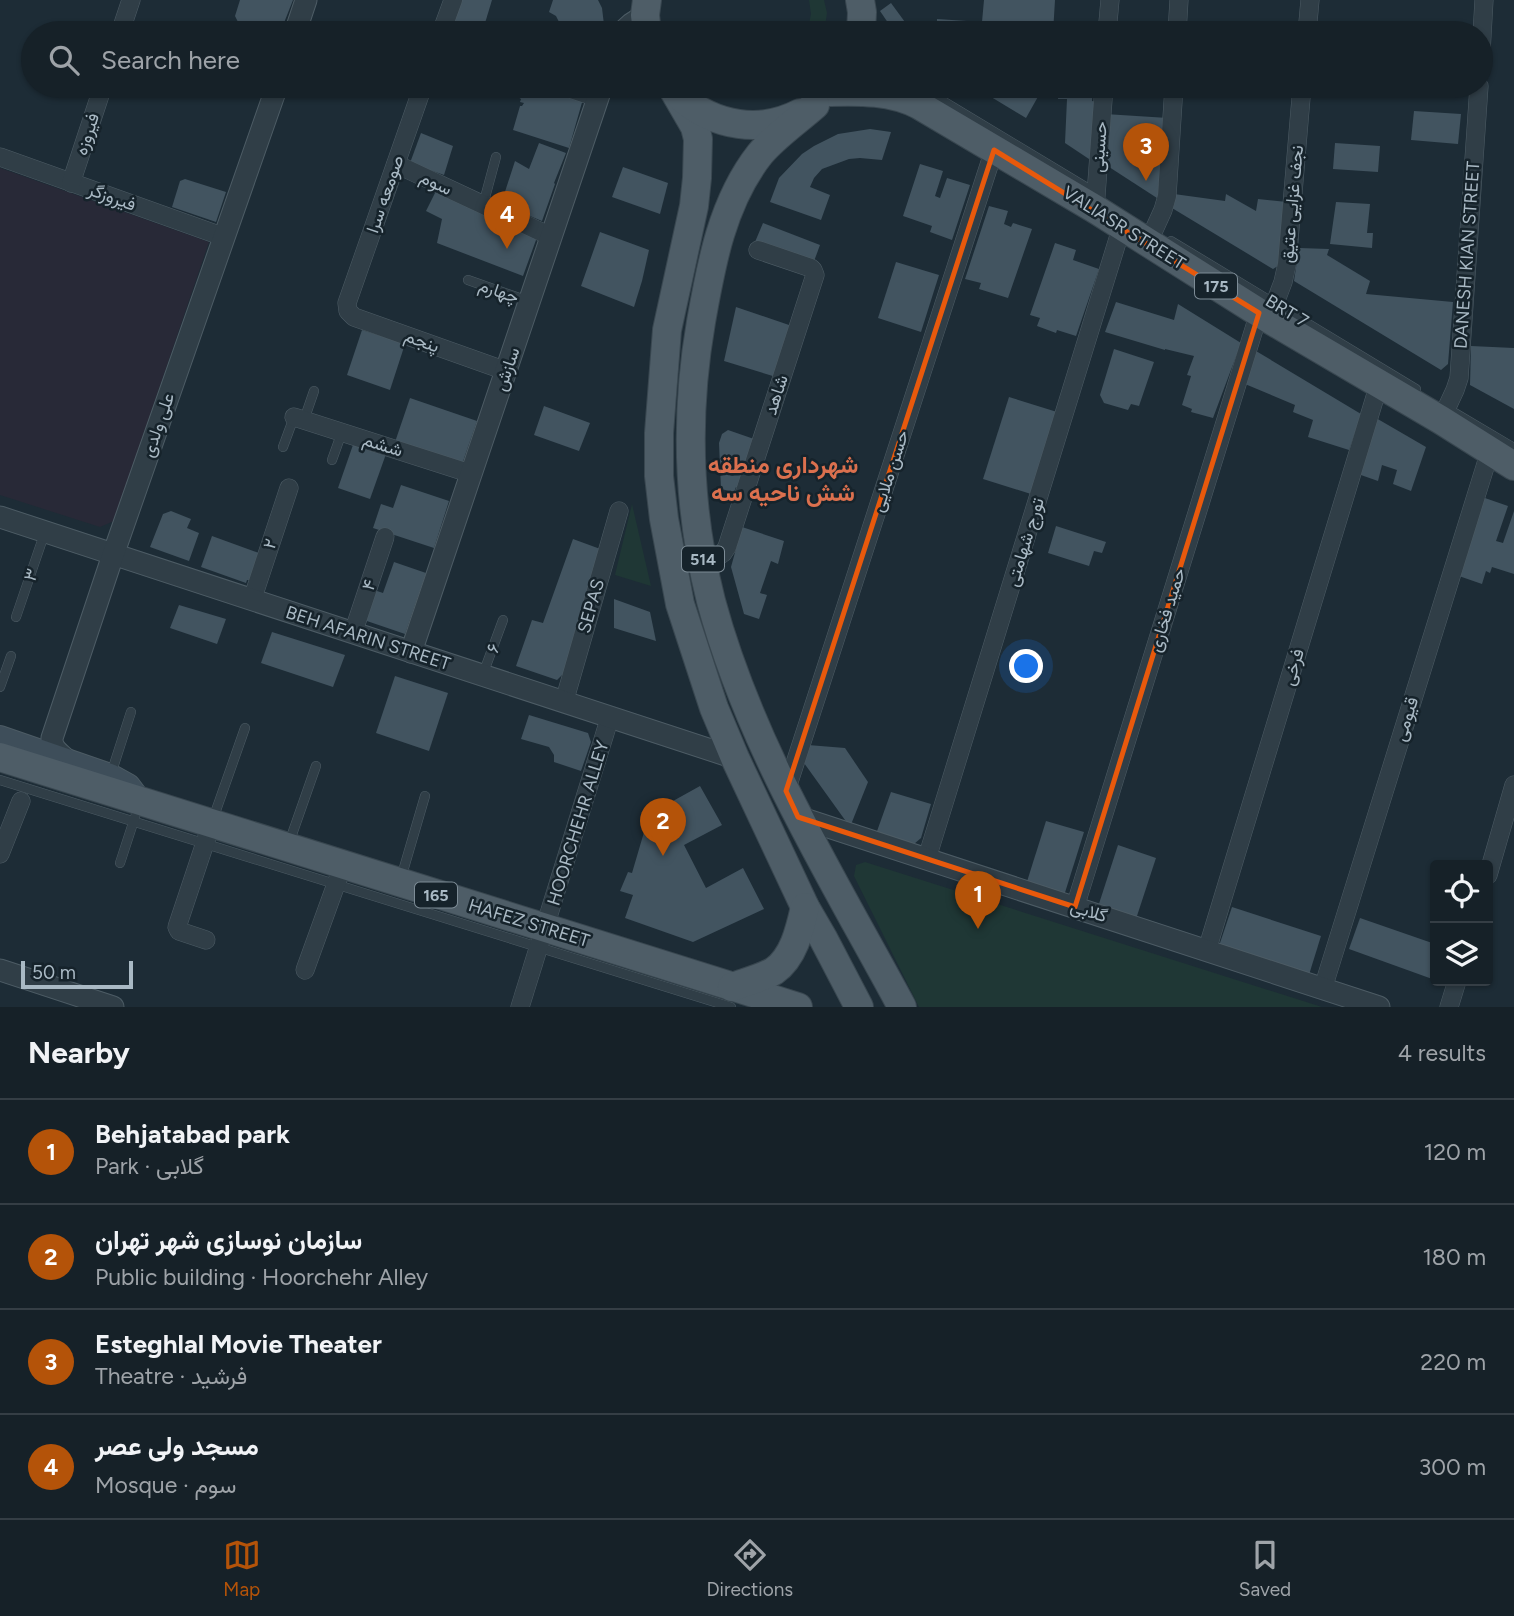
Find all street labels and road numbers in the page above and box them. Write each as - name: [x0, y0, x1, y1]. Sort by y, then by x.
- street label: فیروزه: [70, 110, 104, 158]
- street label: حسینی: [1086, 121, 1112, 173]
- street label: نجف غزایی عتیق: [1276, 144, 1308, 264]
- street label: صومعه سرا: [361, 152, 409, 236]
- street label: DANESH KIAN STREET: [1449, 160, 1485, 350]
- street label: سوم: [416, 166, 456, 201]
- street label: فیروزگر: [84, 178, 139, 216]
- street label: VALIASR STREET: [1059, 181, 1189, 275]
- street label: چهارم: [476, 274, 522, 309]
- road number: 175: [1195, 274, 1237, 298]
- street label: BRT 7: [1262, 290, 1313, 333]
- street label: پنجم: [401, 325, 442, 358]
- street label: سازش: [489, 344, 525, 394]
- street label: شاهد: [759, 372, 793, 418]
- street label: علی ولدی: [137, 390, 179, 460]
- street label: حسن ملایی: [866, 427, 914, 515]
- street label: ششم: [360, 428, 406, 463]
- street label: تورج شهامتی: [1001, 495, 1050, 589]
- street label: ۲: [258, 536, 282, 552]
- road number: 514: [682, 546, 724, 572]
- street label: حمید فخاری: [1144, 565, 1190, 655]
- street label: ۳: [19, 566, 43, 584]
- street label: SEPAS: [573, 576, 609, 636]
- street label: ۴: [357, 577, 381, 593]
- street label: BEH AFARIN STREET: [283, 601, 453, 675]
- street label: ۶: [481, 640, 505, 656]
- street label: فرخی: [1277, 646, 1309, 688]
- street label: قیومی: [1389, 694, 1423, 744]
- street label: HOORCHEHR ALLEY: [542, 738, 614, 908]
- road number: 165: [415, 882, 457, 908]
- street label: HAFEZ STREET: [466, 894, 592, 952]
- street label: گلابی: [1068, 895, 1110, 927]

